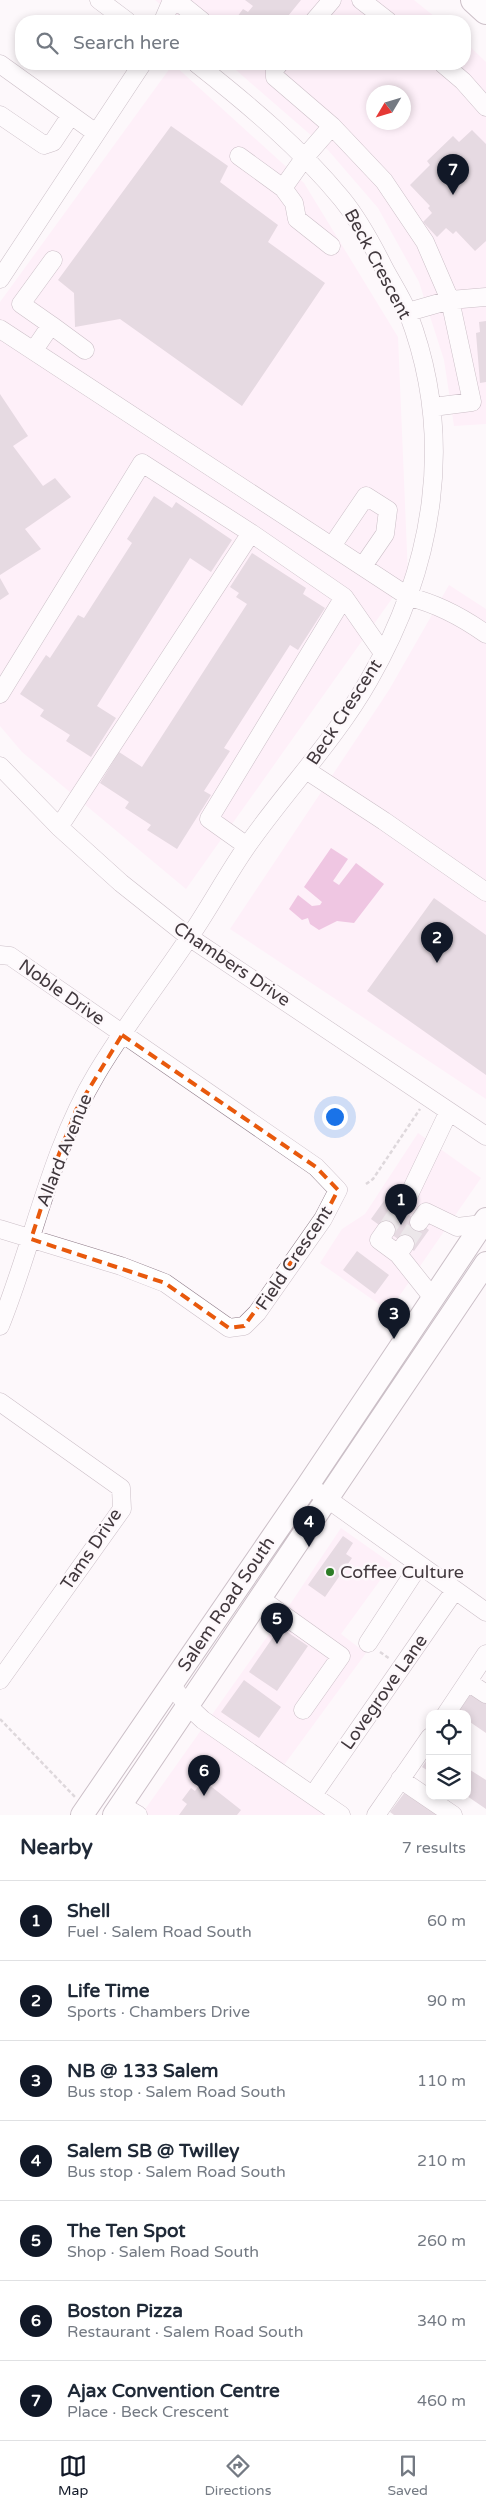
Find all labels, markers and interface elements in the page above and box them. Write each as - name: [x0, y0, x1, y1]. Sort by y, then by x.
- search box: [15, 15, 471, 70]
- icon: search: [33, 29, 61, 57]
- text: Search here: [73, 32, 180, 54]
- north arrow: [366, 85, 411, 130]
- pin: 7: [437, 154, 469, 195]
- street label: Beck Crescent: [340, 205, 416, 323]
- street label: Beck Crescent: [302, 655, 386, 769]
- street label: Chambers Drive: [169, 917, 295, 1011]
- pin: 2: [421, 922, 453, 963]
- street label: Noble Drive: [15, 954, 109, 1030]
- street label: Allard Avenue: [31, 1090, 97, 1210]
- your location: [322, 1104, 348, 1130]
- pin: 1: [385, 1184, 417, 1225]
- street label: Field Crescent: [251, 1202, 337, 1314]
- pin: 3: [378, 1298, 410, 1339]
- street label: Tams Drive: [56, 1504, 126, 1594]
- pin: 4: [293, 1506, 325, 1547]
- street label: Salem Road South: [173, 1532, 279, 1676]
- place label: Coffee Culture: [340, 1561, 464, 1583]
- marker: Coffee Culture: [324, 1566, 336, 1578]
- pin: 5: [261, 1603, 293, 1644]
- street label: Lovegrove Lane: [336, 1630, 432, 1754]
- map controls: [426, 1710, 471, 1800]
- button: locate: [426, 1710, 471, 1755]
- pin: 6: [188, 1755, 220, 1796]
- button: layers: [426, 1755, 471, 1800]
- text: Nearby: [20, 1835, 93, 1860]
- text: 7 results: [402, 1838, 466, 1858]
- text: Shell: [67, 1900, 110, 1922]
- text: 1: [31, 1911, 41, 1931]
- text: 60 m: [427, 1911, 466, 1931]
- text: Fuel · Salem Road South: [67, 1922, 252, 1942]
- text: Life Time: [67, 1980, 149, 2002]
- text: 2: [31, 1991, 41, 2011]
- text: 90 m: [427, 1991, 466, 2011]
- text: Sports · Chambers Drive: [67, 2002, 250, 2022]
- text: NB @ 133 Salem: [67, 2060, 218, 2082]
- text: 3: [31, 2071, 41, 2091]
- text: 110 m: [417, 2071, 466, 2091]
- text: Bus stop · Salem Road South: [67, 2082, 286, 2102]
- text: Salem SB @ Twilley: [67, 2140, 239, 2162]
- text: 4: [31, 2151, 41, 2171]
- text: 210 m: [417, 2151, 466, 2171]
- text: Bus stop · Salem Road South: [67, 2162, 286, 2182]
- text: The Ten Spot: [67, 2220, 186, 2242]
- text: 5: [31, 2231, 41, 2251]
- text: 260 m: [417, 2231, 466, 2251]
- text: Shop · Salem Road South: [67, 2242, 259, 2262]
- text: Boston Pizza: [67, 2300, 183, 2322]
- text: 6: [31, 2311, 41, 2331]
- text: 340 m: [417, 2311, 466, 2331]
- text: Restaurant · Salem Road South: [67, 2322, 303, 2342]
- text: Ajax Convention Centre: [67, 2380, 280, 2402]
- text: 7: [31, 2391, 41, 2411]
- text: 460 m: [417, 2391, 466, 2411]
- text: Place · Beck Crescent: [67, 2402, 229, 2422]
- tab: Map: [58, 2452, 88, 2499]
- tab: Directions: [204, 2452, 271, 2499]
- tab: Saved: [387, 2452, 428, 2499]

